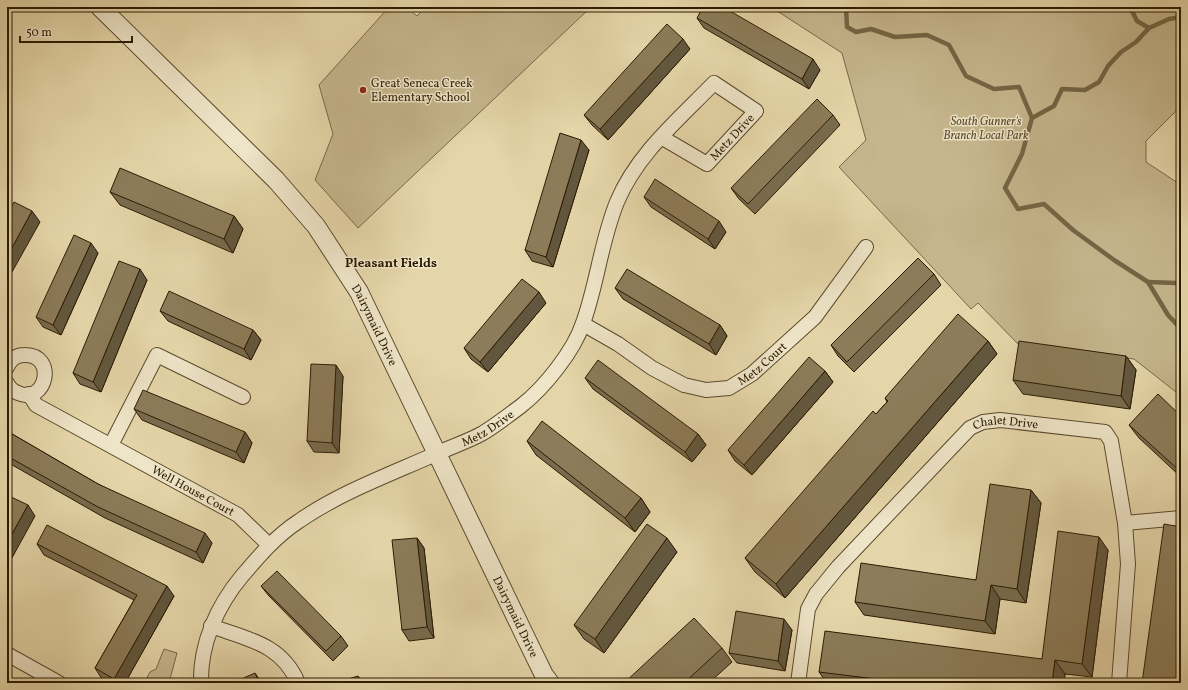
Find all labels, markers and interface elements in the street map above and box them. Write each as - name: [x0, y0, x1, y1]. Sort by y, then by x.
- scale bar: [20, 18, 132, 44]
- text: 50 m: [26, 25, 52, 41]
- place label: Great Seneca Creek Elementary School: [371, 76, 473, 106]
- marker: Great Seneca Creek Elementary School: [358, 85, 368, 95]
- street label: Metz Drive: [707, 111, 759, 165]
- park label: South Gunner's Branch Local Park: [943, 114, 1029, 144]
- district label: Pleasant Fields: [345, 255, 437, 273]
- street label: Dairymaid Drive: [347, 282, 401, 369]
- street label: Metz Court: [735, 339, 791, 390]
- street label: Metz Drive: [459, 407, 518, 451]
- street label: Chalet Drive: [970, 413, 1039, 435]
- street label: Well House Court: [148, 462, 237, 521]
- street label: Dairymaid Drive: [488, 574, 541, 661]

